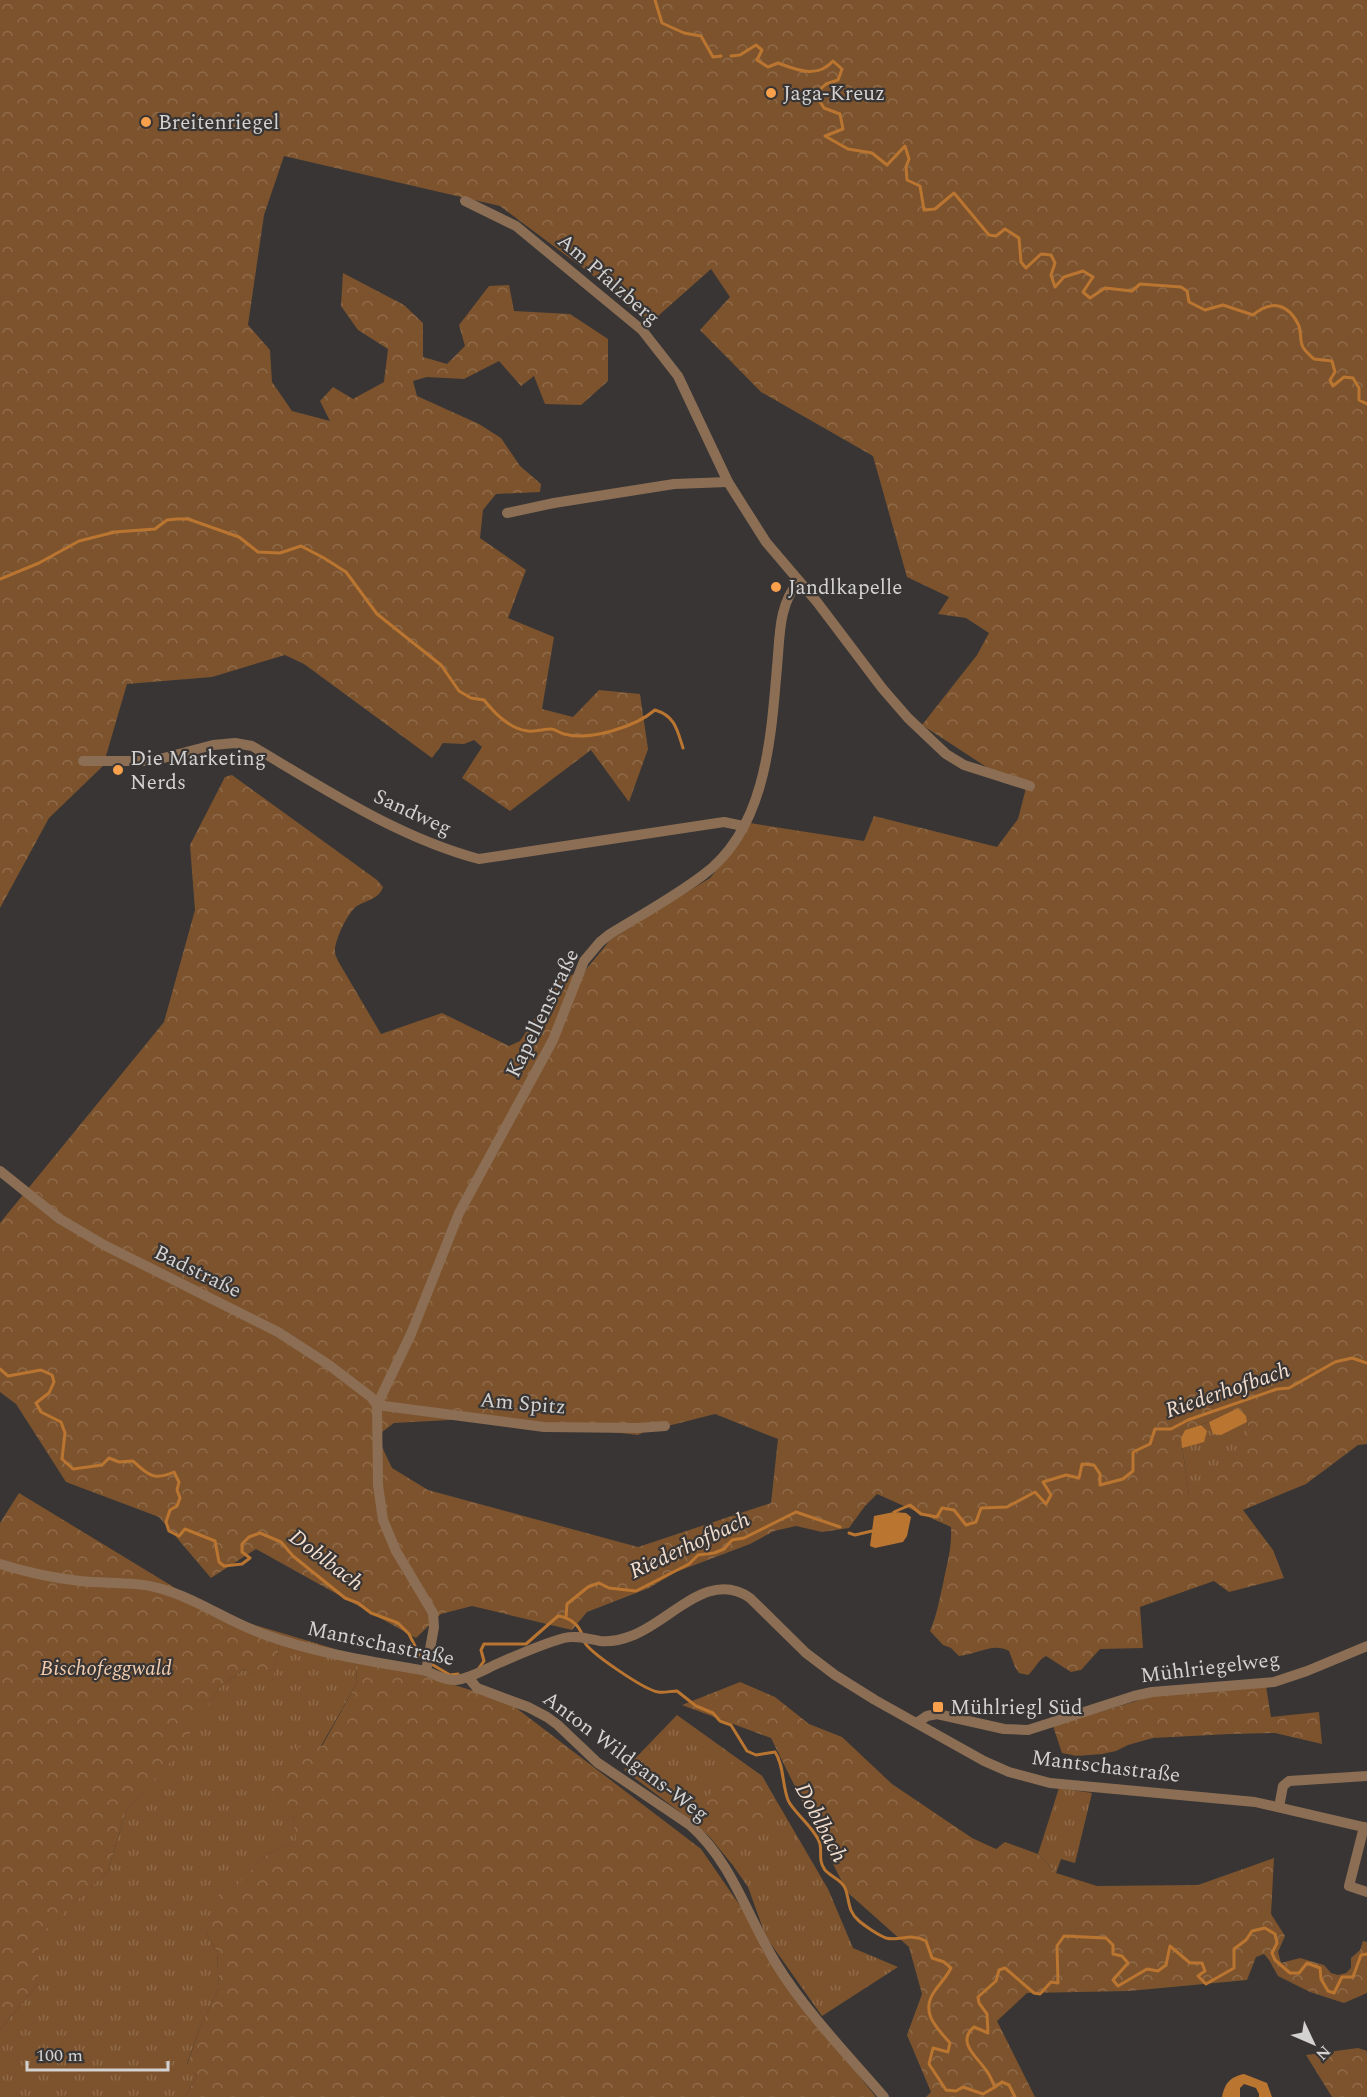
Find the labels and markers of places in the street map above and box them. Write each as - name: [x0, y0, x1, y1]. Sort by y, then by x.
- place label: Jaga-Kreuz: [783, 78, 885, 110]
- marker: Jaga-Kreuz: [764, 86, 778, 100]
- place label: Breitenriegel: [158, 107, 279, 139]
- marker: Breitenriegel: [139, 115, 153, 129]
- place label: Jandlkapelle: [788, 572, 902, 604]
- marker: Jandlkapelle: [769, 580, 783, 594]
- place label: Die Marketing Nerds: [130, 743, 266, 799]
- marker: Die Marketing Nerds: [111, 763, 125, 777]
- place label: Mühlriegl Süd: [950, 1692, 1083, 1724]
- marker: Mühlriegl Süd: [931, 1700, 945, 1714]

